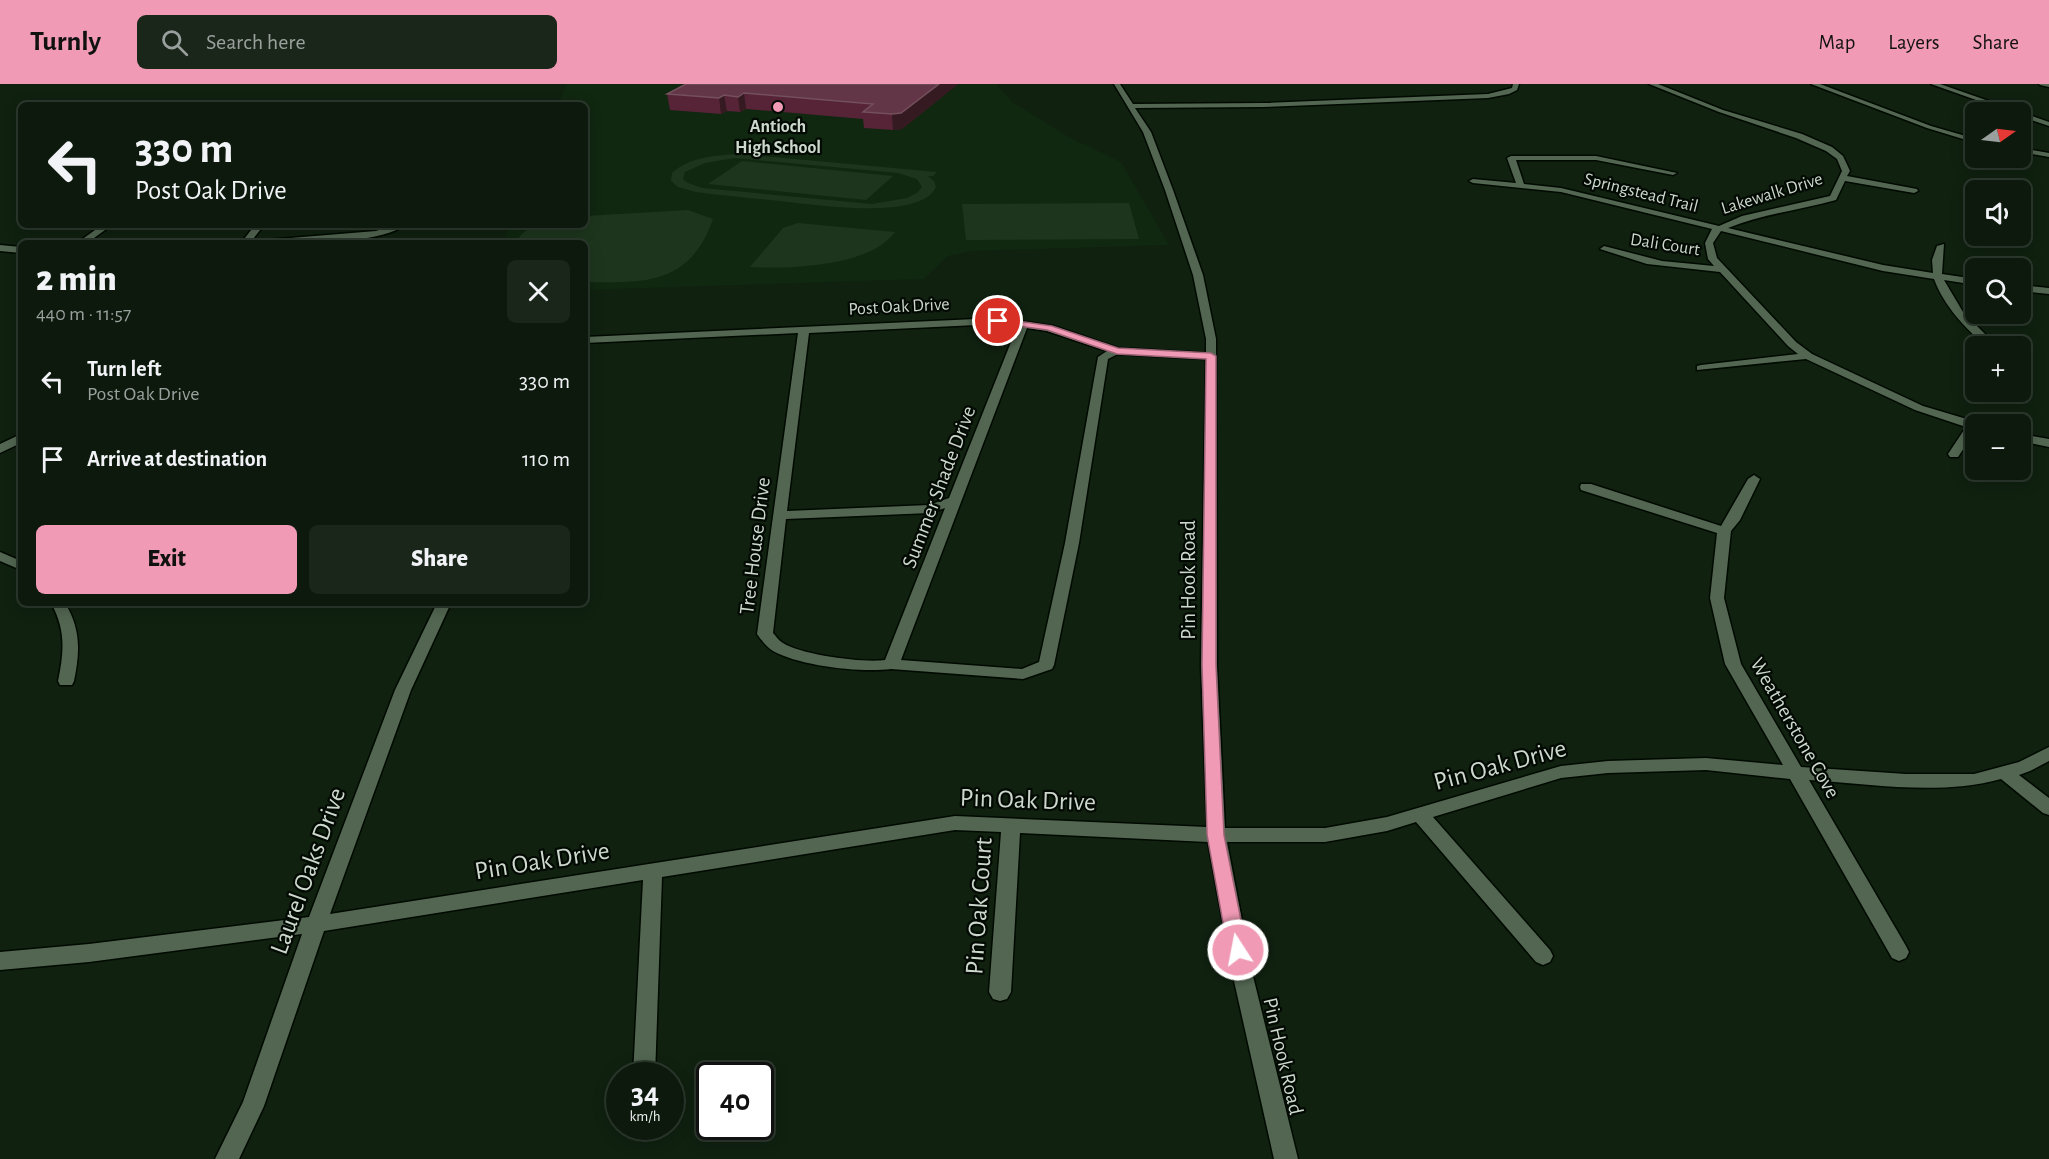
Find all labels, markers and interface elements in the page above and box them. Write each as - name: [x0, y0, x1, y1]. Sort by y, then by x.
- search box: [137, 15, 557, 69]
- icon: search: [158, 26, 191, 59]
- text: Turnly: [30, 28, 101, 56]
- text: Search here: [206, 31, 306, 53]
- text: Map: [1819, 32, 1855, 53]
- text: Layers: [1888, 32, 1939, 53]
- text: Share: [1972, 32, 2019, 53]
- marker: Antioch High School: [771, 100, 785, 114]
- north arrow: [1965, 102, 2031, 168]
- map controls: [1965, 102, 2031, 480]
- place label: Antioch High School: [735, 118, 821, 157]
- icon: left: [36, 126, 114, 204]
- text: 330 m: [135, 128, 233, 170]
- street label: Springstead Trail: [1582, 170, 1700, 216]
- street label: Lakewalk Drive: [1719, 170, 1825, 218]
- text: Post Oak Drive: [135, 177, 287, 204]
- button: sound: [1965, 180, 2031, 246]
- street label: Dali Court: [1629, 231, 1701, 259]
- button: search: [1965, 258, 2031, 324]
- button: close: [507, 260, 570, 323]
- text: 2 min: [36, 261, 117, 297]
- street label: Post Oak Drive: [848, 295, 950, 319]
- pin: [972, 295, 1023, 346]
- text: 440 m · 11:57: [36, 304, 131, 324]
- icon: arrive: [981, 304, 1014, 337]
- button: +: [1965, 336, 2031, 402]
- text: Turn left: [87, 358, 161, 380]
- icon: left: [36, 365, 69, 398]
- text: 330 m: [519, 370, 570, 392]
- text: Post Oak Drive: [87, 384, 199, 404]
- street label: Summer Shade Drive: [898, 403, 980, 571]
- button: −: [1965, 414, 2031, 480]
- icon: arrive: [36, 443, 69, 476]
- text: Arrive at destination: [87, 448, 267, 470]
- text: 110 m: [522, 448, 570, 470]
- street label: Tree House Drive: [736, 476, 774, 616]
- street label: Pin Hook Road: [1178, 520, 1199, 640]
- button: Exit: [36, 525, 297, 594]
- button: Share: [309, 525, 570, 594]
- street label: Weatherstone Cove: [1746, 654, 1844, 802]
- street label: Pin Oak Drive: [1431, 735, 1569, 795]
- street label: Laurel Oaks Drive: [266, 784, 350, 958]
- street label: Pin Oak Drive: [959, 785, 1097, 815]
- street label: Pin Oak Court: [961, 836, 997, 976]
- street label: Pin Oak Drive: [473, 838, 611, 884]
- position arrow: [1206, 918, 1270, 982]
- street label: Pin Hook Road: [1259, 995, 1307, 1117]
- speed limit sign: 40: [696, 1062, 774, 1140]
- text: 34: [631, 1079, 659, 1109]
- text: km/h: [630, 1109, 660, 1124]

